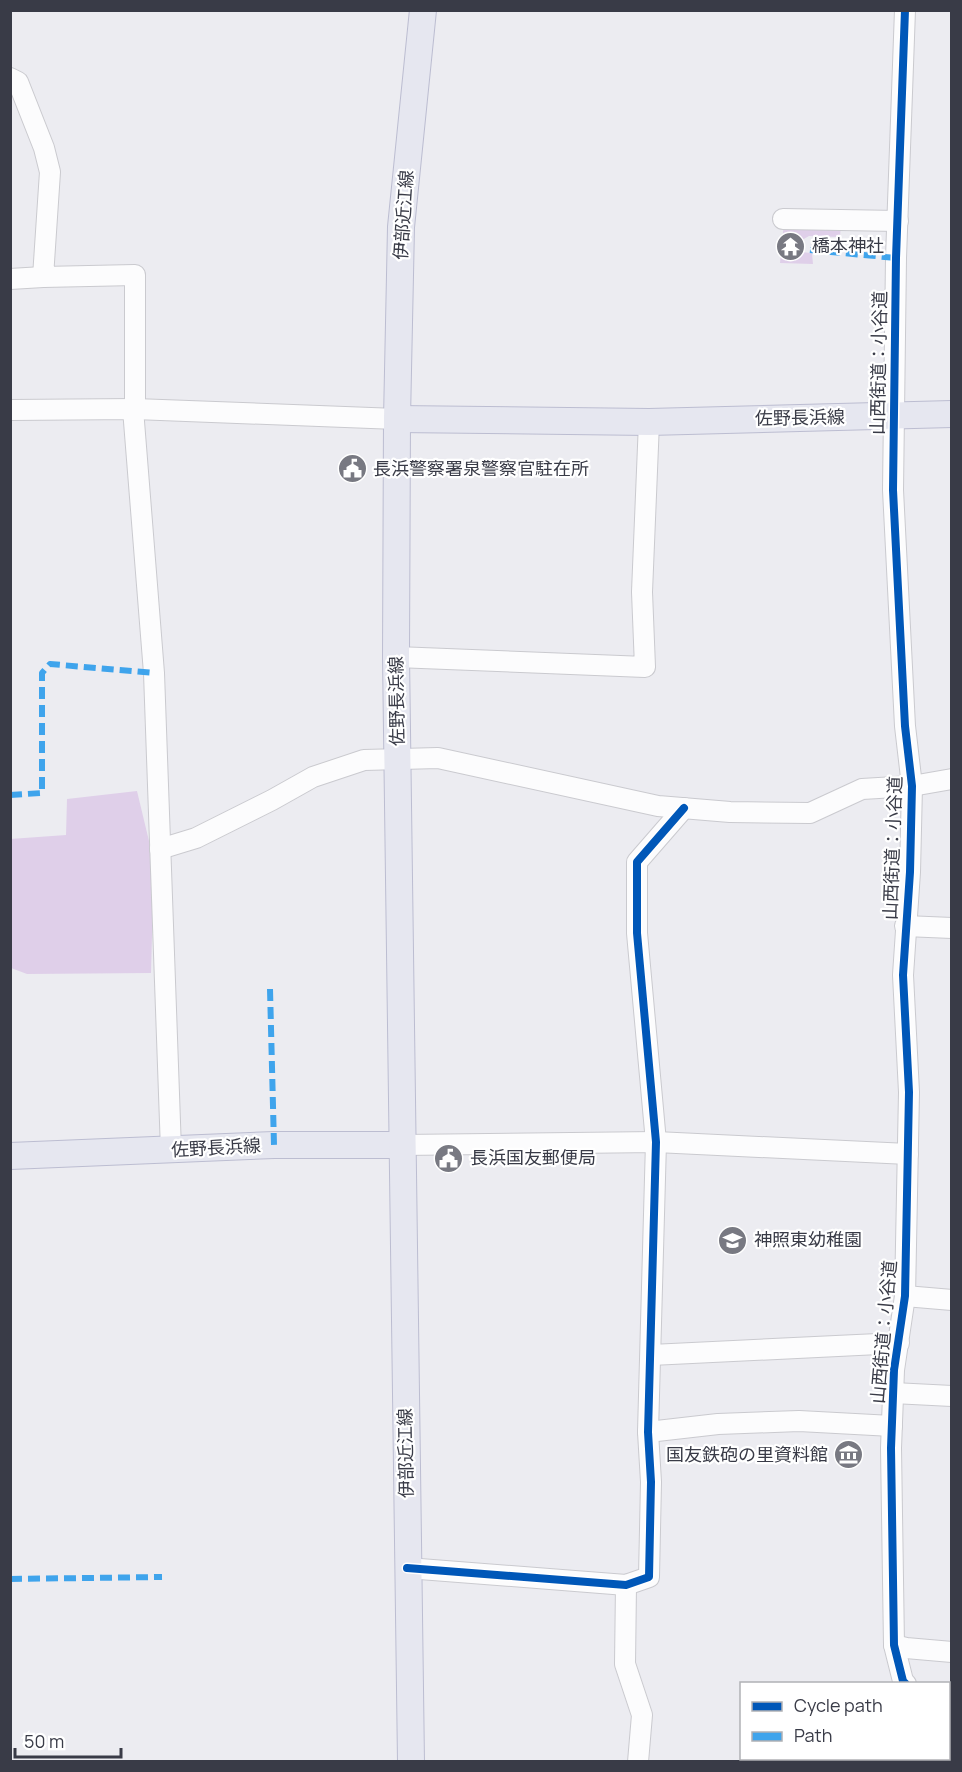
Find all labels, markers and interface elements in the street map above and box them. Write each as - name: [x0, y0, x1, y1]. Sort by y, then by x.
- street label: 伊部近江線: [388, 169, 418, 261]
- temple icon: 橋本神社: [775, 230, 807, 262]
- place label: 橋本神社: [812, 233, 884, 257]
- street label: 山西街道：小谷道: [865, 291, 891, 435]
- street label: 佐野長浜線: [755, 404, 845, 430]
- public building icon: 長浜警察署泉警察官駐在所: [336, 453, 368, 485]
- place label: 長浜警察署泉警察官駐在所: [373, 456, 589, 480]
- street label: 佐野長浜線: [383, 656, 409, 746]
- street label: 山西街道：小谷道: [877, 776, 907, 920]
- street label: 佐野長浜線: [170, 1133, 262, 1161]
- public building icon: 長浜国友郵便局: [433, 1142, 465, 1174]
- place label: 長浜国友郵便局: [470, 1145, 596, 1169]
- school or university icon: 神照東幼稚園: [717, 1224, 749, 1256]
- place label: 神照東幼稚園: [754, 1227, 862, 1251]
- street label: 山西街道：小谷道: [865, 1259, 901, 1405]
- street label: 伊部近江線: [392, 1408, 418, 1498]
- museum icon: 国友鉄砲の里資料館: [833, 1439, 865, 1471]
- place label: 国友鉄砲の里資料館: [666, 1442, 828, 1466]
- legend: [740, 1682, 950, 1760]
- text: Cycle path: [794, 1693, 883, 1717]
- scale bar: [15, 1721, 122, 1759]
- text: Path: [794, 1723, 832, 1747]
- text: 50 m: [24, 1729, 64, 1753]

